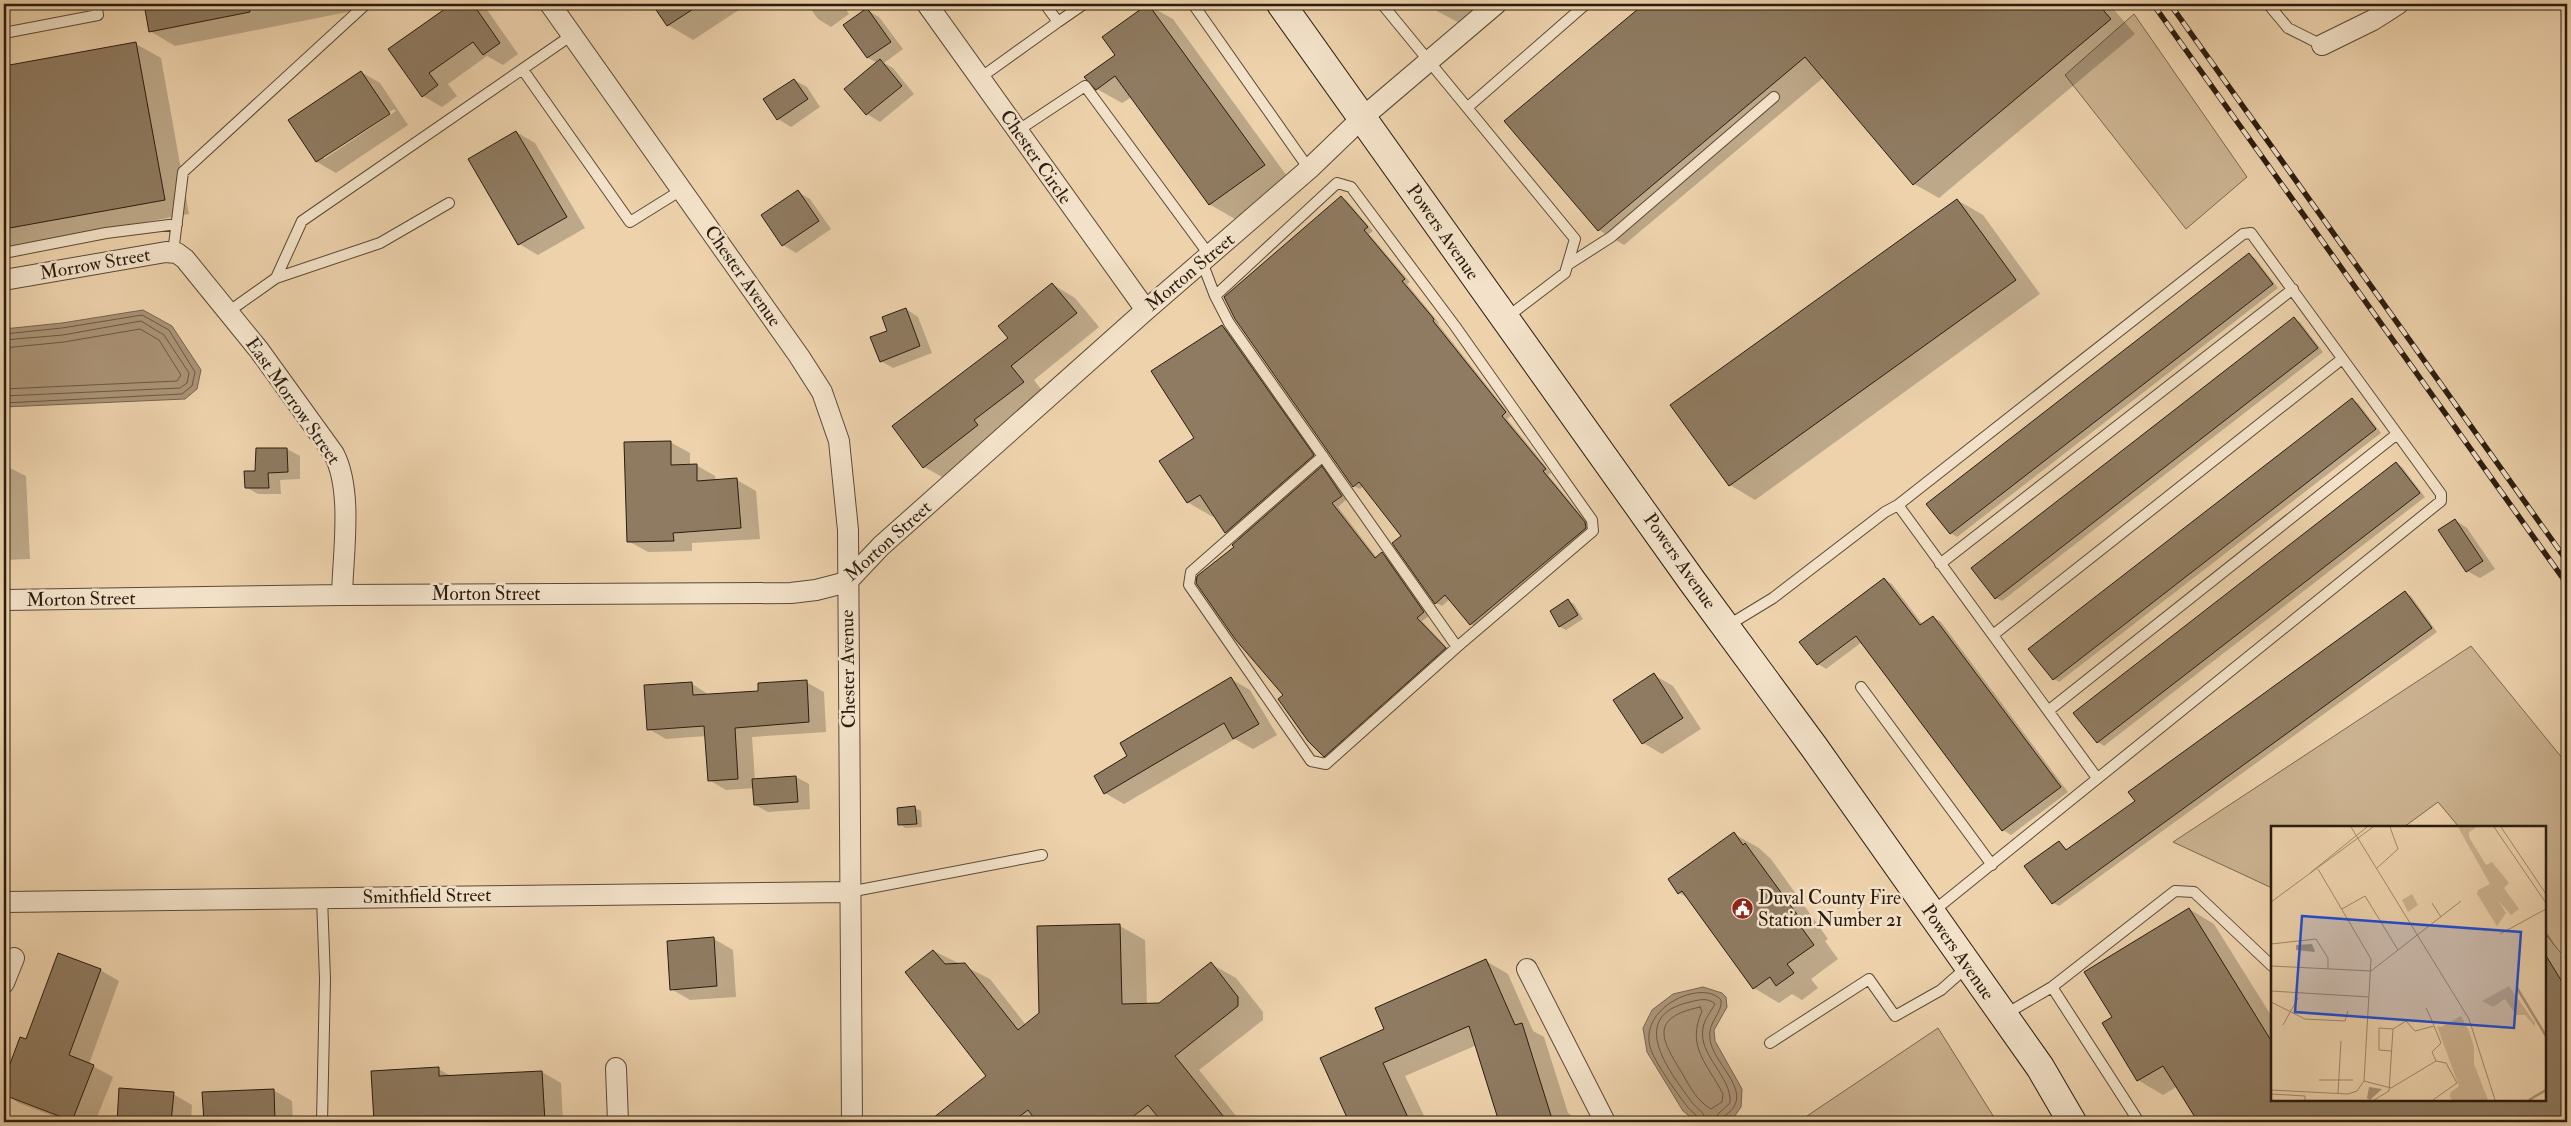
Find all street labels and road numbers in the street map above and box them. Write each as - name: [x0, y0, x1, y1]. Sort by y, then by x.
- street label: Chester Circle: [995, 105, 1077, 209]
- street label: Powers Avenue: [1401, 179, 1485, 285]
- street label: Chester Avenue: [699, 221, 787, 331]
- street label: Morton Street: [1141, 228, 1239, 316]
- street label: Morrow Street: [38, 242, 152, 286]
- street label: East Morrow Street: [240, 333, 346, 469]
- street label: Morton Street: [839, 496, 937, 586]
- street label: Powers Avenue: [1638, 508, 1722, 614]
- street label: Morton Street: [431, 582, 541, 606]
- street label: Morton Street: [26, 586, 136, 612]
- street label: Chester Avenue: [835, 609, 861, 728]
- street label: Smithfield Street: [362, 883, 492, 909]
- street label: Powers Avenue: [1916, 899, 2000, 1005]

